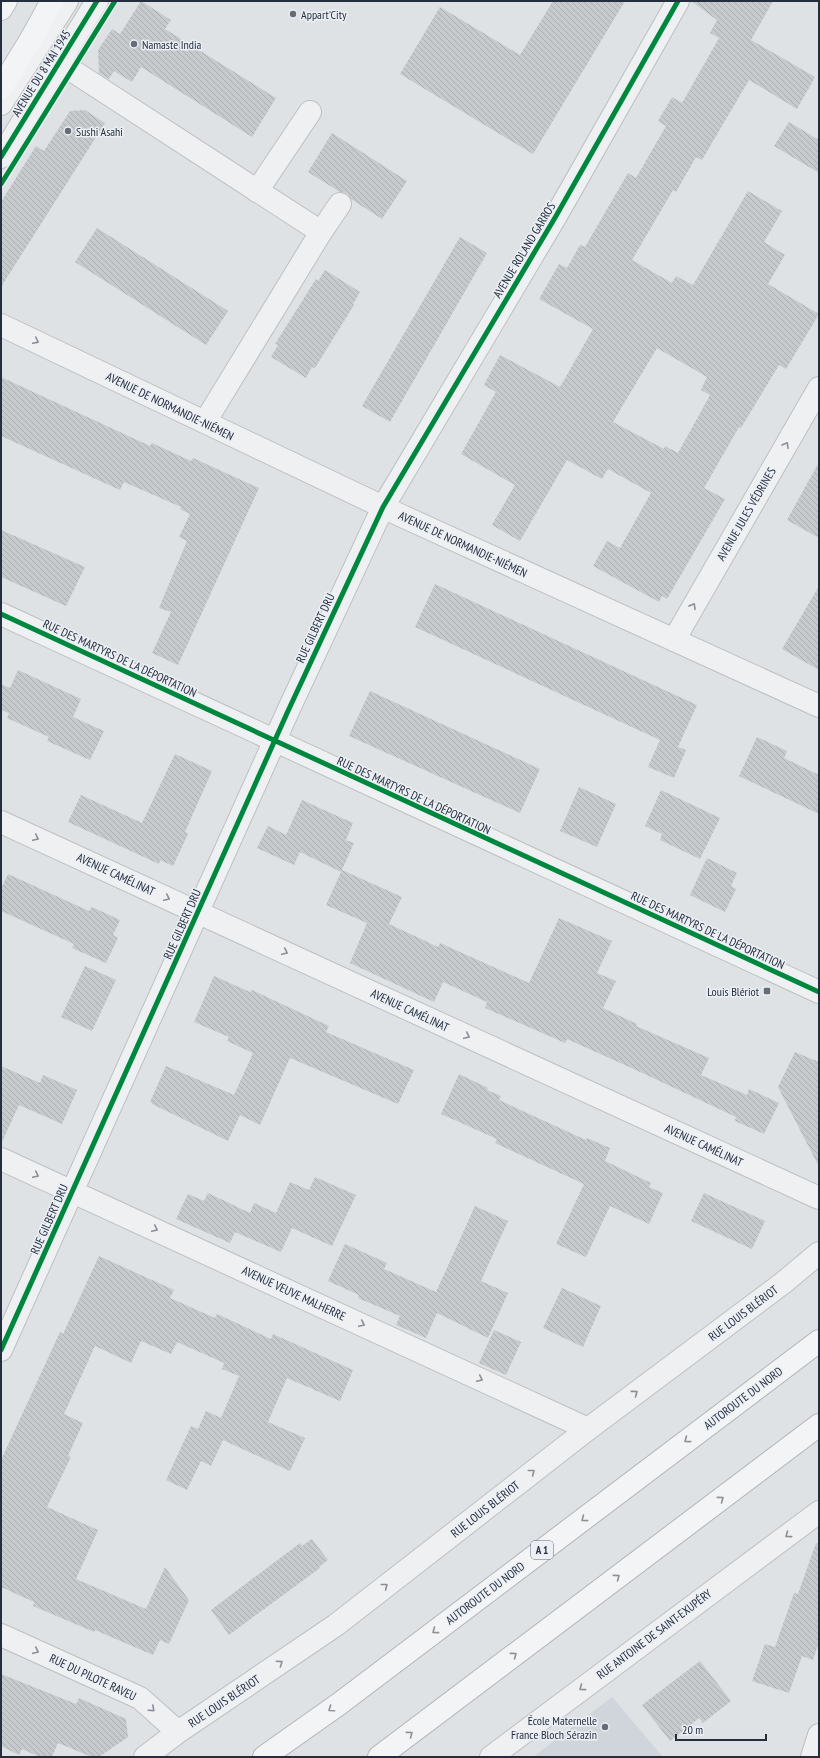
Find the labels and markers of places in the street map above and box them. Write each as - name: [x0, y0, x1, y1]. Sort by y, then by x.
- place label: Appart'City: [301, 7, 347, 22]
- marker: Appart'City: [288, 9, 298, 19]
- place label: Namaste India: [142, 37, 201, 52]
- marker: Namaste India: [129, 39, 139, 49]
- place label: Sushi Asahi: [76, 124, 123, 139]
- marker: Sushi Asahi: [63, 126, 73, 136]
- place label: Louis Blériot: [707, 984, 760, 999]
- marker: Louis Blériot: [762, 986, 772, 996]
- place label: École Maternelle France Bloch Sérazin: [511, 1713, 597, 1742]
- marker: École Maternelle France Bloch Sérazin: [600, 1722, 610, 1732]

